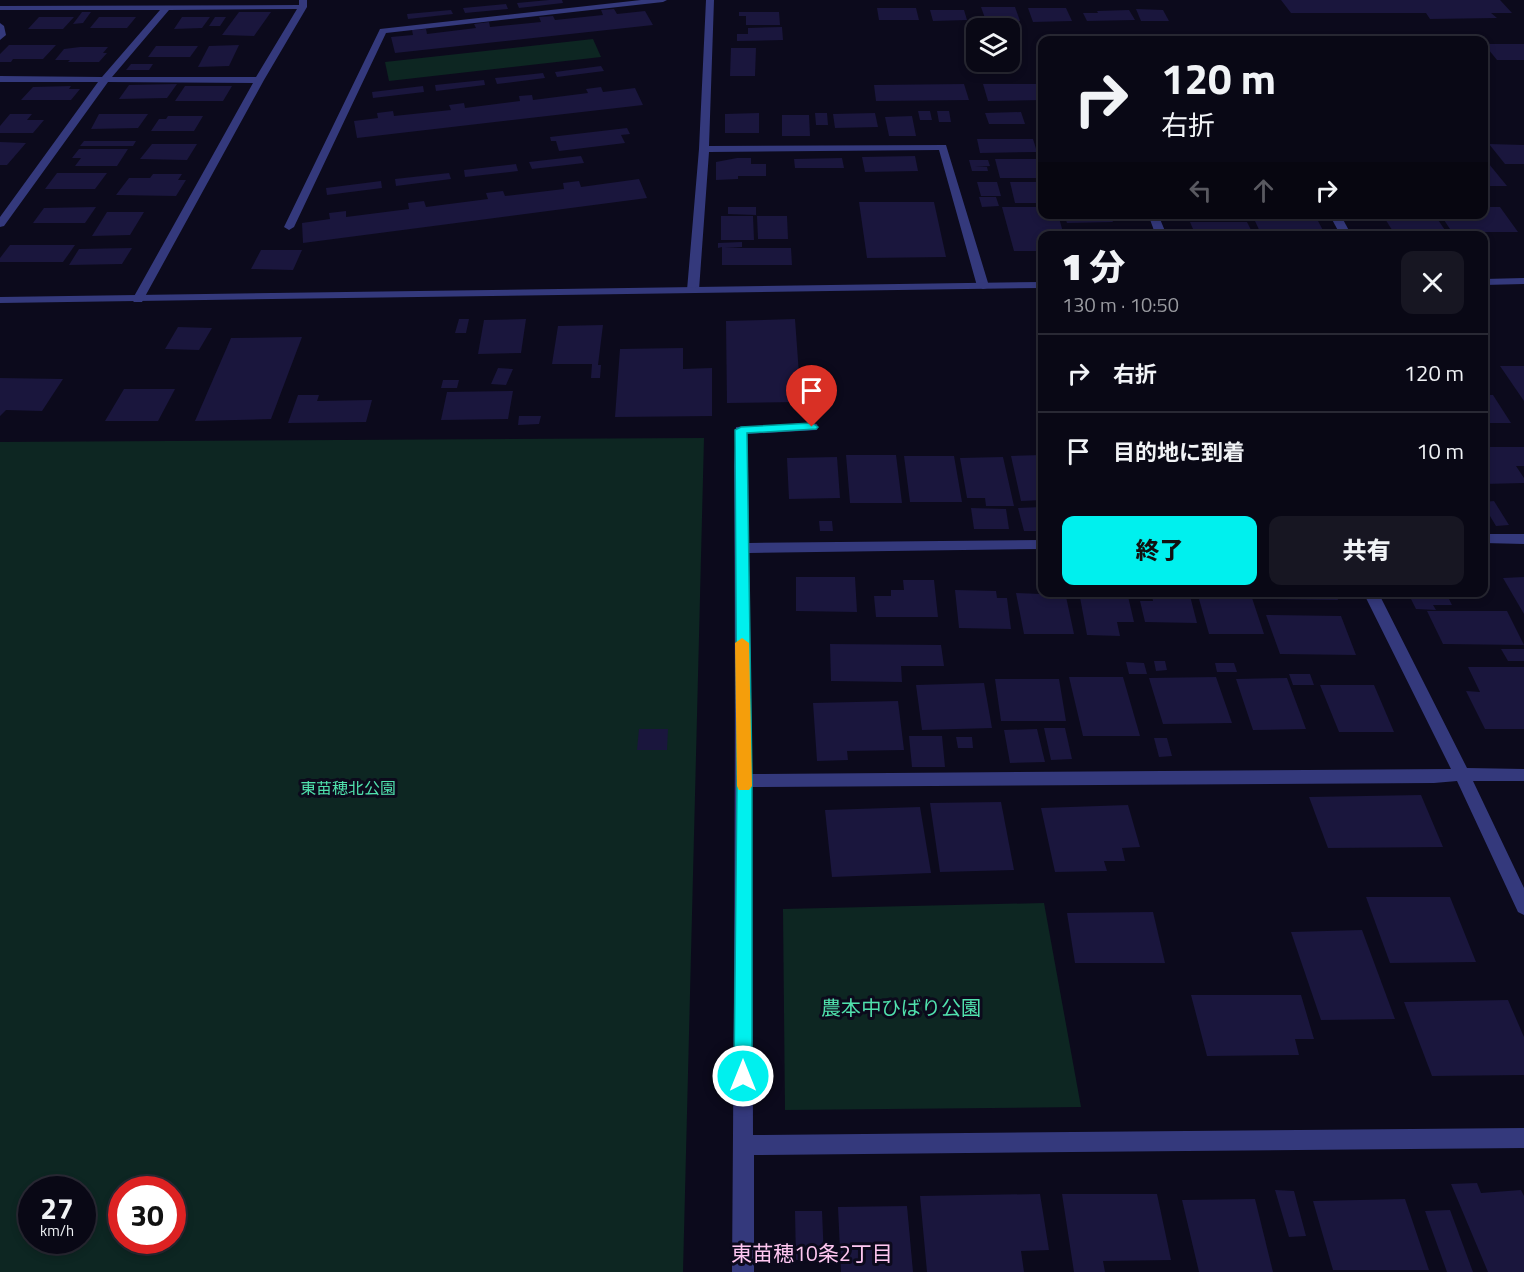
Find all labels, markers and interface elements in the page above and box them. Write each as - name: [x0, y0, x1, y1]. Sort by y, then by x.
- map controls: [966, 18, 1020, 72]
- button: layers: [966, 18, 1020, 72]
- text: 120 m: [1161, 46, 1276, 110]
- icon: right: [1062, 60, 1140, 138]
- text: 右折: [1161, 104, 1215, 145]
- icon: left: [1184, 174, 1217, 207]
- icon: ahead: [1247, 174, 1280, 207]
- icon: right: [1310, 174, 1343, 207]
- text: 1 分: [1062, 239, 1126, 294]
- button: close: [1401, 251, 1464, 314]
- text: 130 m · 10:50: [1062, 289, 1179, 320]
- text: 120 m: [1404, 356, 1464, 390]
- icon: right: [1062, 357, 1095, 390]
- text: 右折: [1113, 357, 1157, 391]
- pin: [786, 365, 837, 427]
- icon: arrive: [795, 374, 828, 407]
- text: 10 m: [1416, 434, 1464, 468]
- icon: arrive: [1062, 435, 1095, 468]
- text: 目的地に到着: [1113, 435, 1245, 469]
- button: 終了: [1062, 516, 1257, 585]
- button: 共有: [1269, 516, 1464, 585]
- park label: 東苗穂北公園: [300, 776, 396, 800]
- park label: 農本中ひばり公園: [821, 992, 981, 1023]
- position arrow: [711, 1044, 775, 1108]
- speed limit sign: 30: [108, 1176, 186, 1254]
- text: 27: [40, 1185, 74, 1231]
- text: km/h: [40, 1219, 74, 1242]
- district label: 東苗穂10条2丁目: [731, 1237, 893, 1269]

